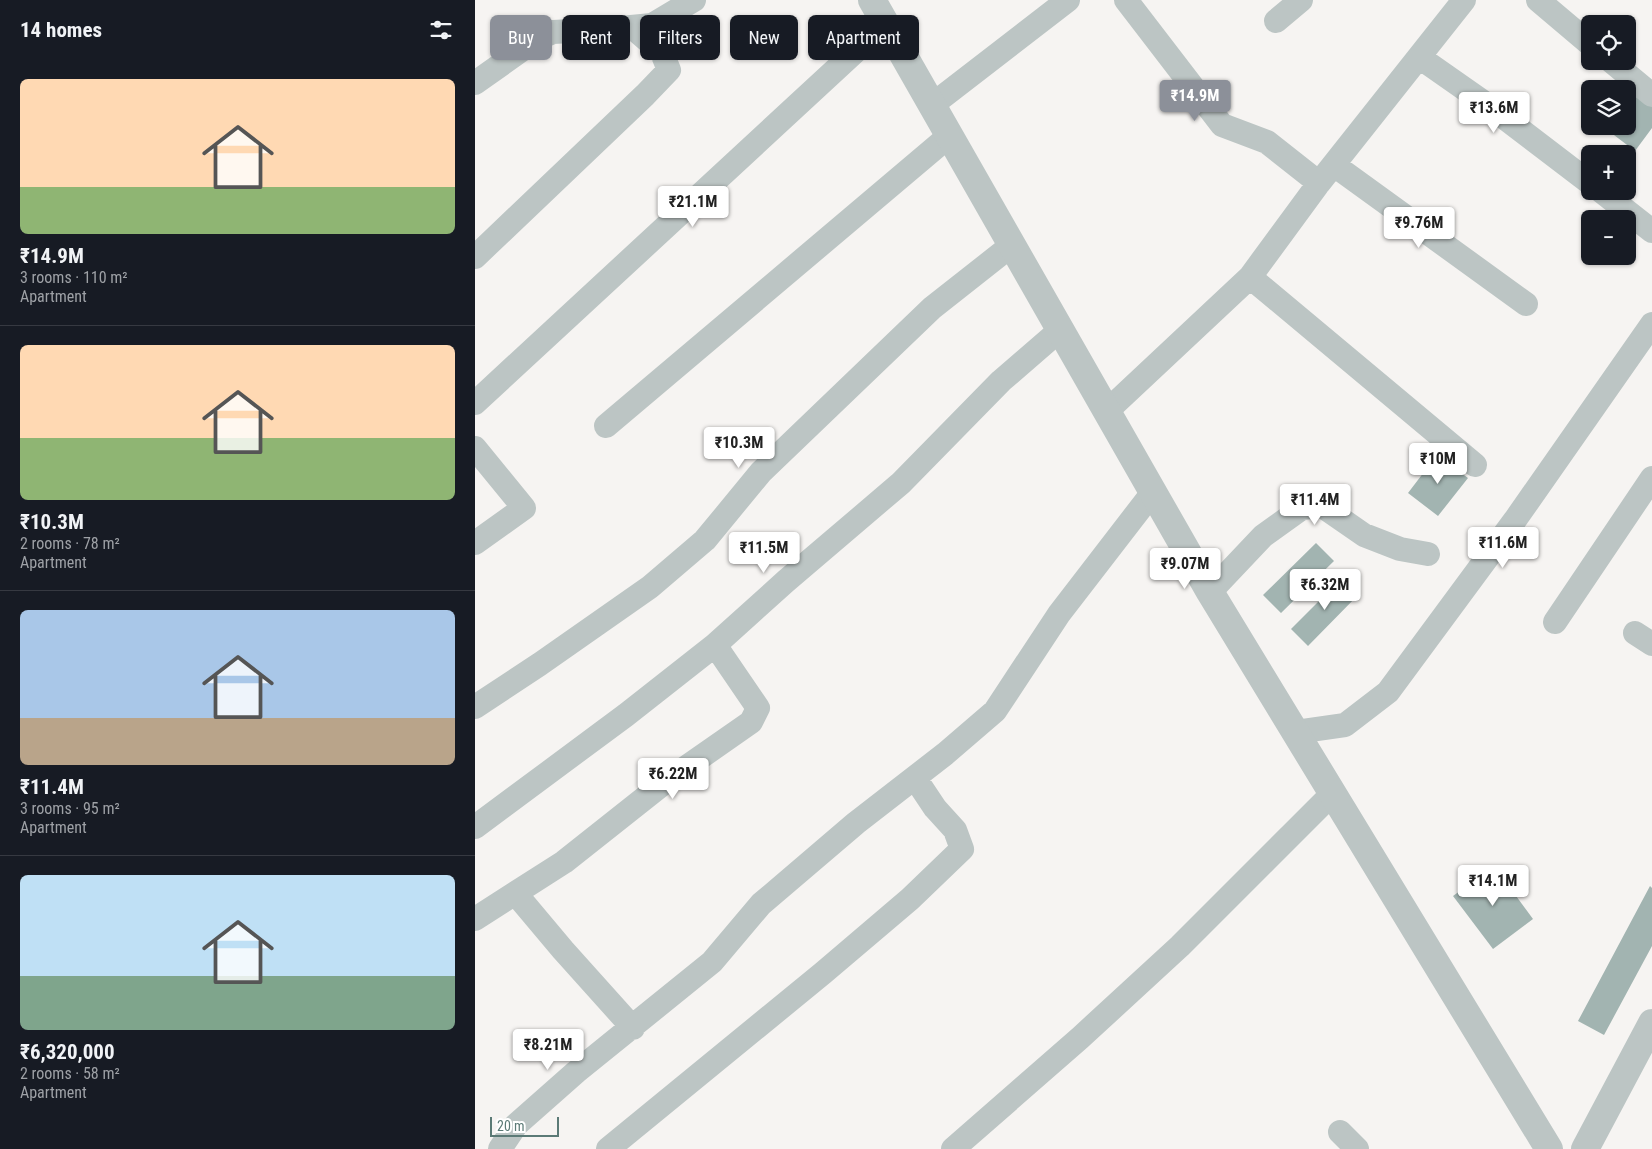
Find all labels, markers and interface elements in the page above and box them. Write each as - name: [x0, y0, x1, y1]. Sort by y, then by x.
- chip: Buy: [490, 15, 552, 60]
- chip: Rent: [562, 15, 630, 60]
- chip: Filters: [640, 15, 720, 60]
- chip: New: [730, 15, 798, 60]
- chip: Apartment: [808, 15, 919, 60]
- map controls: [1581, 15, 1636, 265]
- button: locate: [1581, 15, 1636, 70]
- icon: filters: [427, 16, 455, 44]
- text: 14 homes: [20, 18, 102, 42]
- pin: ₹14.9M: [1154, 80, 1236, 122]
- button: layers: [1581, 80, 1636, 135]
- text: ₹14.9M: [1171, 86, 1219, 105]
- pin: ₹13.6M: [1453, 92, 1535, 134]
- text: ₹13.6M: [1470, 98, 1518, 117]
- icon: home: [193, 112, 283, 202]
- button: +: [1581, 145, 1636, 200]
- pin: ₹21.1M: [652, 186, 734, 228]
- text: ₹21.1M: [669, 192, 717, 211]
- pin: ₹9.76M: [1378, 206, 1460, 249]
- button: −: [1581, 210, 1636, 265]
- text: ₹9.76M: [1395, 213, 1443, 232]
- text: ₹14.9M: [20, 244, 84, 268]
- text: 3 rooms · 110 m²: [20, 268, 128, 287]
- text: Apartment: [20, 287, 87, 306]
- icon: home: [193, 377, 283, 467]
- pin: ₹10.3M: [698, 426, 780, 469]
- text: ₹10.3M: [715, 433, 763, 452]
- pin: ₹10M: [1408, 442, 1468, 485]
- text: ₹10M: [1420, 449, 1456, 468]
- pin: ₹11.4M: [1274, 484, 1356, 526]
- text: ₹11.4M: [1291, 490, 1339, 509]
- text: ₹10.3M: [20, 510, 84, 534]
- pin: ₹11.6M: [1462, 526, 1544, 569]
- pin: ₹11.5M: [723, 532, 805, 574]
- text: ₹11.6M: [1479, 533, 1527, 552]
- text: 2 rooms · 78 m²: [20, 534, 120, 553]
- text: ₹11.5M: [740, 538, 788, 557]
- pin: ₹9.07M: [1144, 548, 1226, 590]
- text: Apartment: [20, 553, 87, 572]
- text: ₹9.07M: [1161, 554, 1209, 573]
- pin: ₹6.32M: [1284, 568, 1366, 611]
- text: ₹6.32M: [1301, 575, 1349, 594]
- icon: home: [193, 642, 283, 732]
- pin: ₹6.22M: [632, 758, 714, 800]
- text: ₹6.22M: [649, 764, 697, 783]
- text: ₹11.4M: [20, 775, 84, 799]
- text: 3 rooms · 95 m²: [20, 799, 120, 818]
- text: Apartment: [20, 818, 87, 837]
- pin: ₹14.1M: [1452, 864, 1534, 907]
- text: ₹14.1M: [1469, 871, 1517, 890]
- icon: home: [193, 907, 283, 997]
- pin: ₹8.21M: [507, 1028, 589, 1071]
- text: ₹8.21M: [524, 1035, 572, 1054]
- text: ₹6,320,000: [20, 1040, 115, 1064]
- text: 2 rooms · 58 m²: [20, 1064, 120, 1083]
- text: Apartment: [20, 1083, 87, 1102]
- scale bar: [490, 1114, 559, 1137]
- text: 20 m: [497, 1118, 525, 1134]

